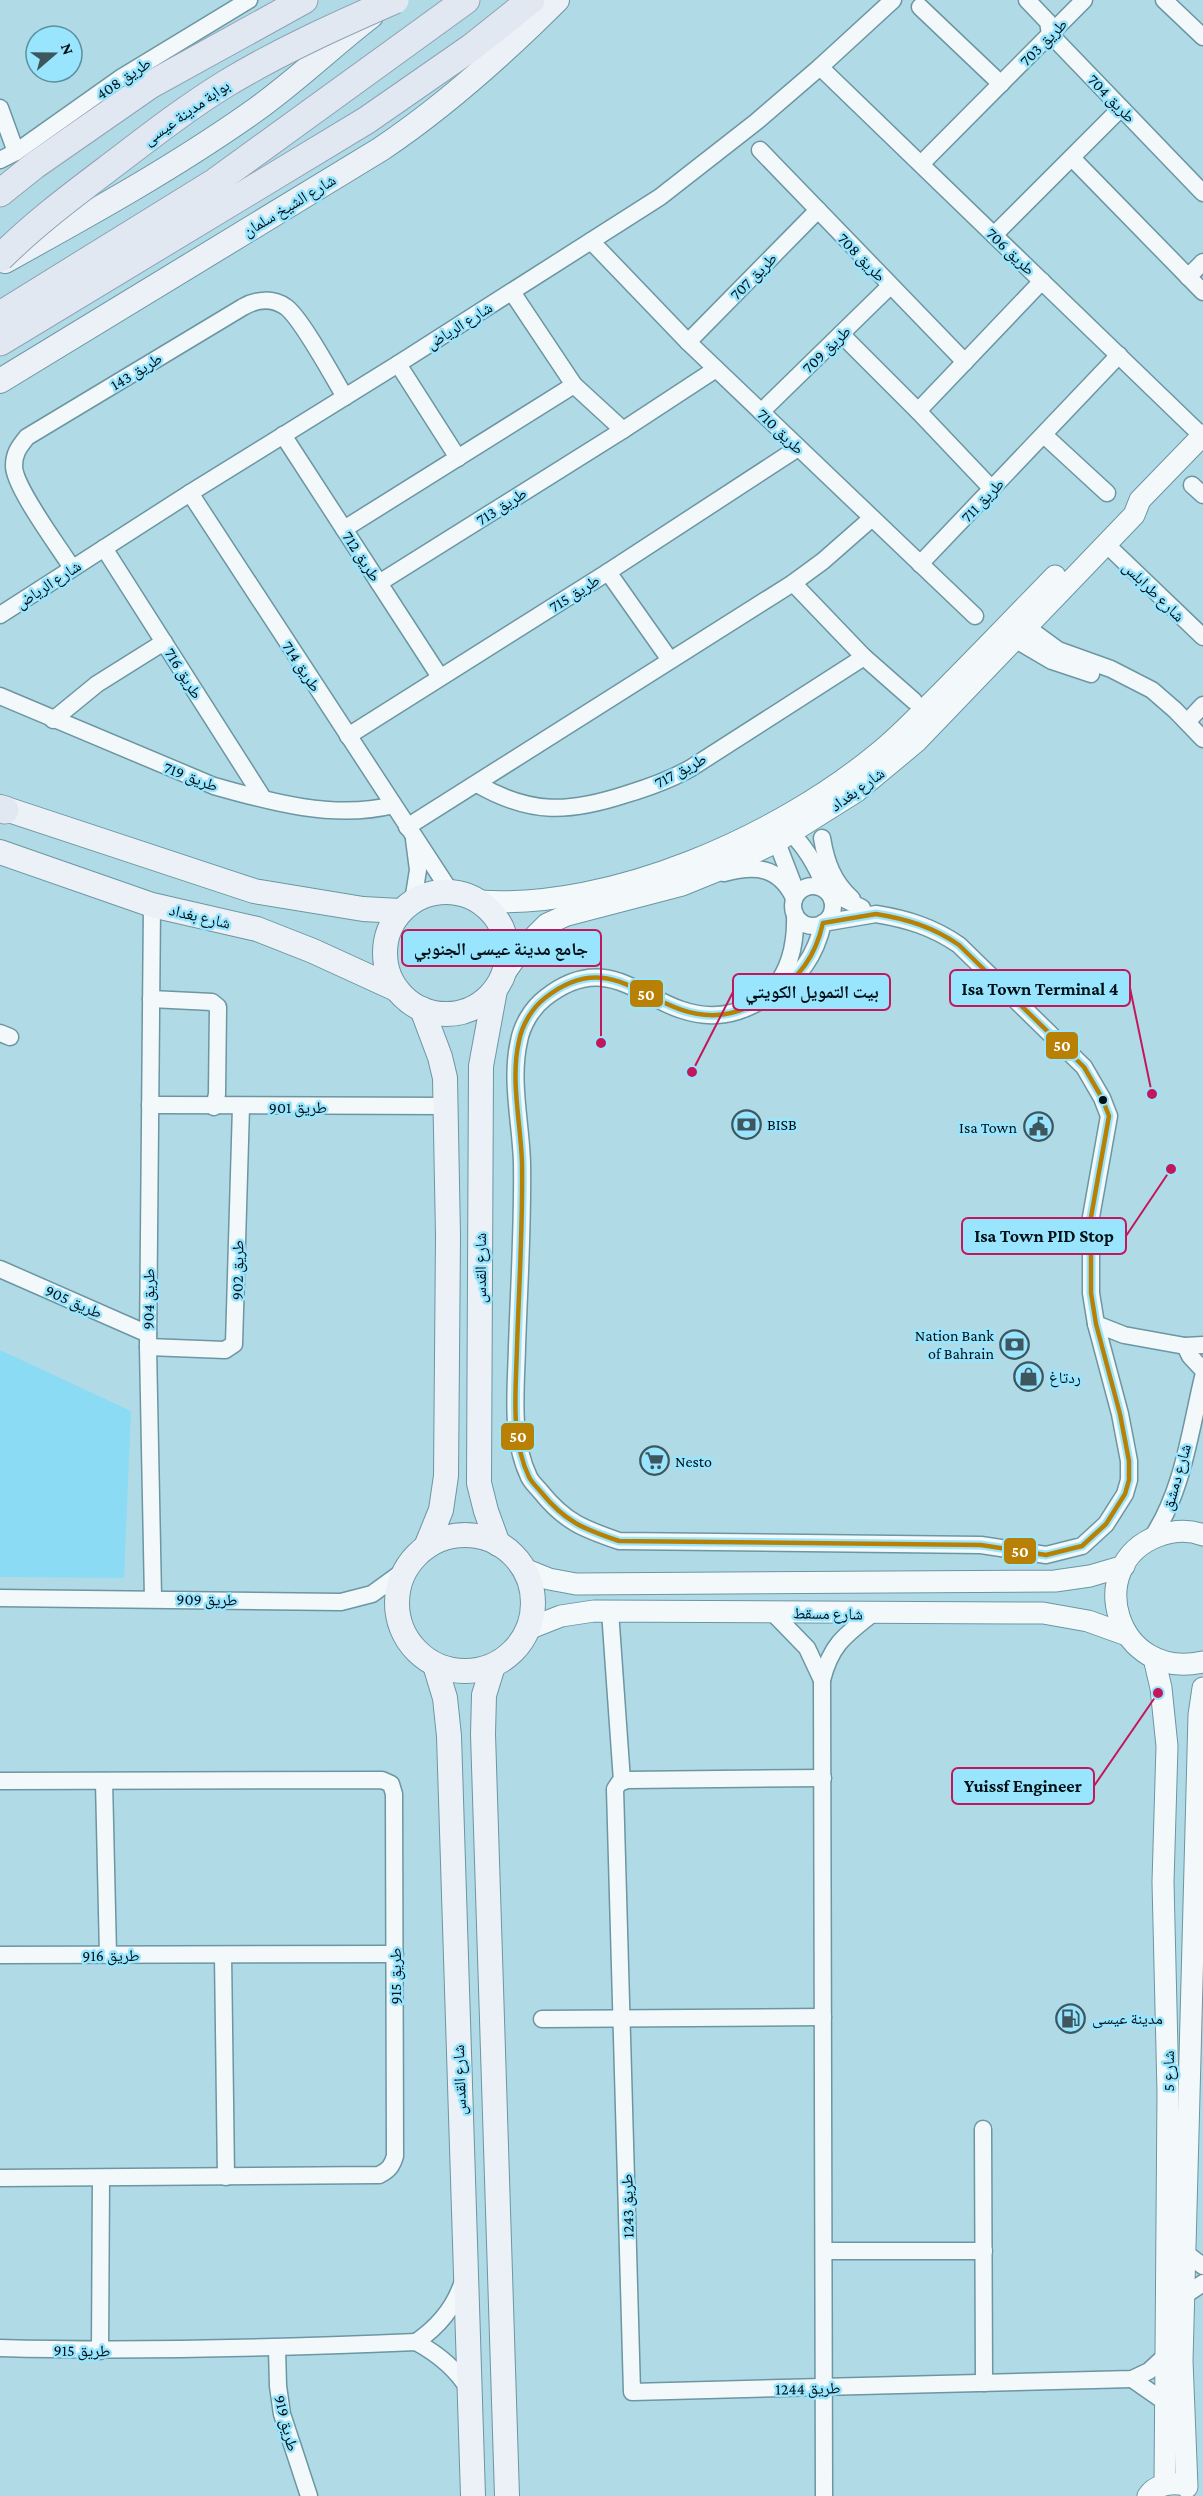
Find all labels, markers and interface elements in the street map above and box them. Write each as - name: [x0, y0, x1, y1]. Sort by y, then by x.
- street label: طريق 703: [1016, 15, 1072, 71]
- north arrow: [24, 24, 84, 84]
- text: N: [58, 41, 78, 57]
- street label: طريق 408: [93, 54, 155, 104]
- street label: طريق 704: [1083, 71, 1139, 127]
- street label: بوابة مدينة عيسى: [140, 76, 234, 150]
- street label: شارع الشيخ سلمان: [240, 171, 340, 242]
- street label: طريق 706: [982, 224, 1038, 280]
- street label: طريق 708: [833, 230, 889, 286]
- street label: طريق 707: [726, 249, 782, 305]
- street label: شارع الرياض: [423, 299, 496, 354]
- street label: طريق 709: [799, 322, 855, 378]
- street label: طريق 143: [108, 350, 166, 395]
- street label: طريق 710: [753, 405, 807, 459]
- street label: طريق 711: [958, 475, 1009, 527]
- street label: طريق 713: [473, 484, 531, 530]
- street label: طريق 712: [337, 528, 384, 586]
- street label: شارع الرياض: [13, 557, 85, 613]
- street label: شارع طرابلس: [1118, 558, 1188, 626]
- street label: طريق 715: [546, 571, 604, 617]
- street label: طريق 714: [277, 638, 324, 696]
- street label: طريق 716: [160, 645, 206, 703]
- street label: طريق 717: [652, 750, 710, 793]
- street label: طريق 719: [161, 758, 220, 796]
- street label: شارع بغداد: [827, 764, 889, 816]
- street label: شارع بغداد: [167, 901, 232, 934]
- callout: جامع مدينة عيسى الجنوبي: [402, 930, 601, 966]
- text: جامع مدينة عيسى الجنوبي: [414, 939, 589, 963]
- callout: Isa Town Terminal 4: [950, 970, 1130, 1006]
- callout: بيت التمويل الكويتي: [733, 974, 890, 1010]
- line badge: 50: [629, 979, 664, 1008]
- text: Isa Town Terminal 4: [962, 979, 1119, 999]
- text: بيت التمويل الكويتي: [745, 982, 879, 1006]
- text: 50: [637, 986, 655, 1003]
- line badge: 50: [1045, 1031, 1079, 1060]
- text: 50: [1053, 1037, 1071, 1054]
- unlabelled marker: [1097, 1094, 1109, 1106]
- street label: طريق 901: [269, 1099, 327, 1118]
- bank icon: BISB: [730, 1108, 762, 1140]
- public building icon: Isa Town: [1022, 1111, 1054, 1143]
- place label: BISB: [767, 1116, 797, 1133]
- place label: Isa Town: [959, 1119, 1017, 1136]
- callout: Isa Town PID Stop: [962, 1218, 1126, 1254]
- text: Isa Town PID Stop: [974, 1226, 1114, 1246]
- street label: شارع القدس: [472, 1233, 491, 1303]
- street label: طريق 902: [228, 1240, 249, 1300]
- street label: طريق 904: [139, 1268, 160, 1330]
- street label: طريق 905: [42, 1281, 105, 1323]
- place label: Nation Bank of Bahrain: [915, 1327, 994, 1362]
- bank icon: Nation Bank of Bahrain: [999, 1328, 1031, 1360]
- shop icon: ردتاغ: [1012, 1361, 1044, 1393]
- place label: ردتاغ: [1049, 1369, 1081, 1388]
- line badge: 50: [500, 1422, 535, 1451]
- text: 50: [509, 1428, 527, 1445]
- street label: شارع دمشق: [1159, 1442, 1196, 1513]
- supermarket icon: Nesto: [638, 1445, 670, 1477]
- place label: Nesto: [675, 1453, 712, 1470]
- line badge: 50: [1003, 1537, 1037, 1565]
- text: 50: [1011, 1543, 1029, 1560]
- street label: طريق 909: [176, 1590, 238, 1611]
- street label: شارع مسقط: [793, 1604, 863, 1625]
- callout: Yuissf Engineer: [952, 1768, 1094, 1804]
- text: Yuissf Engineer: [964, 1776, 1082, 1796]
- street label: طريق 916: [82, 1947, 140, 1966]
- street label: طريق 915: [387, 1948, 406, 2004]
- fuel station icon: مدينة عيسى: [1055, 2002, 1087, 2034]
- place label: مدينة عيسى: [1092, 2010, 1163, 2029]
- street label: شارع القدس: [450, 2044, 471, 2116]
- street label: شارع 5: [1160, 2051, 1179, 2091]
- street label: طريق 1243: [618, 2174, 639, 2238]
- street label: طريق 915: [53, 2342, 111, 2361]
- street label: طريق 1244: [775, 2379, 841, 2400]
- street label: طريق 919: [269, 2393, 302, 2453]

